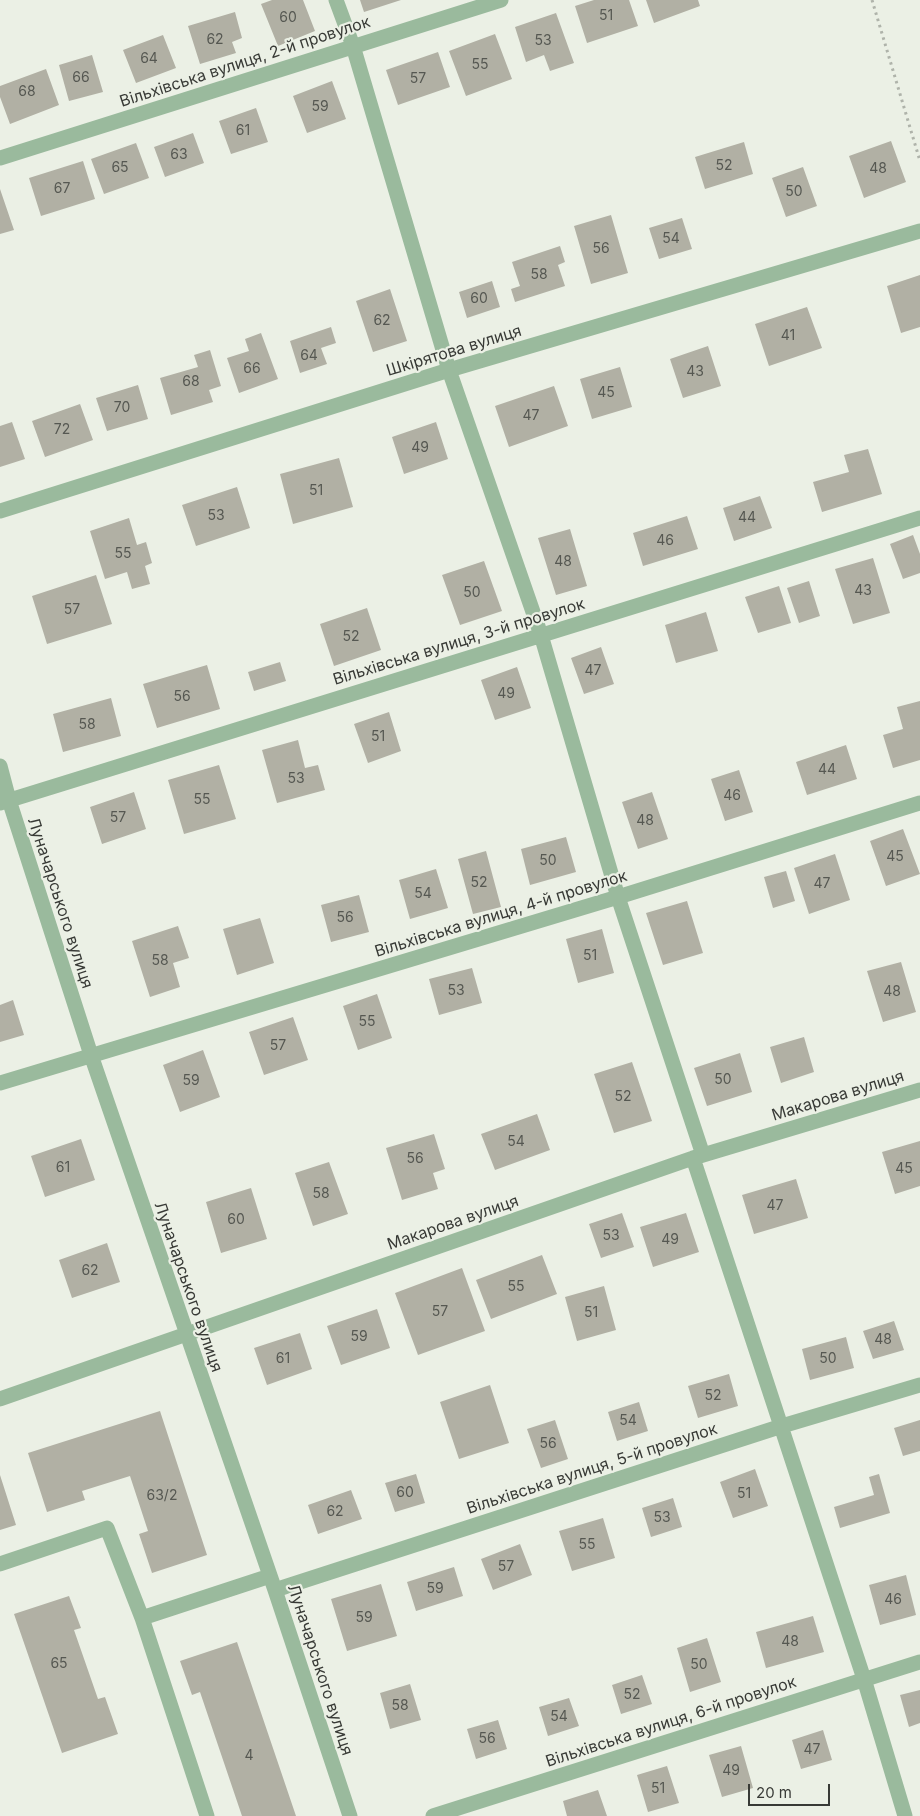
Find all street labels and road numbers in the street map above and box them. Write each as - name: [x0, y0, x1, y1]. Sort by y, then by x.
- street label: Вільхівська вулиця, 2-й провулок: [117, 12, 373, 112]
- street label: Шкірятова вулиця: [384, 321, 524, 381]
- street label: Вільхівська вулиця, 3-й провулок: [331, 594, 587, 690]
- street label: Луначарського вулиця: [23, 815, 97, 991]
- street label: Вільхівська вулиця, 4-й провулок: [373, 866, 629, 962]
- street label: Макарова вулиця: [769, 1067, 907, 1125]
- street label: Макарова вулиця: [385, 1192, 521, 1254]
- street label: Луначарського вулиця: [150, 1199, 226, 1375]
- street label: Вільхівська вулиця, 5-й провулок: [464, 1419, 720, 1519]
- street label: Луначарського вулиця: [283, 1582, 357, 1758]
- street label: Вільхівська вулиця, 6-й провулок: [543, 1672, 799, 1772]

